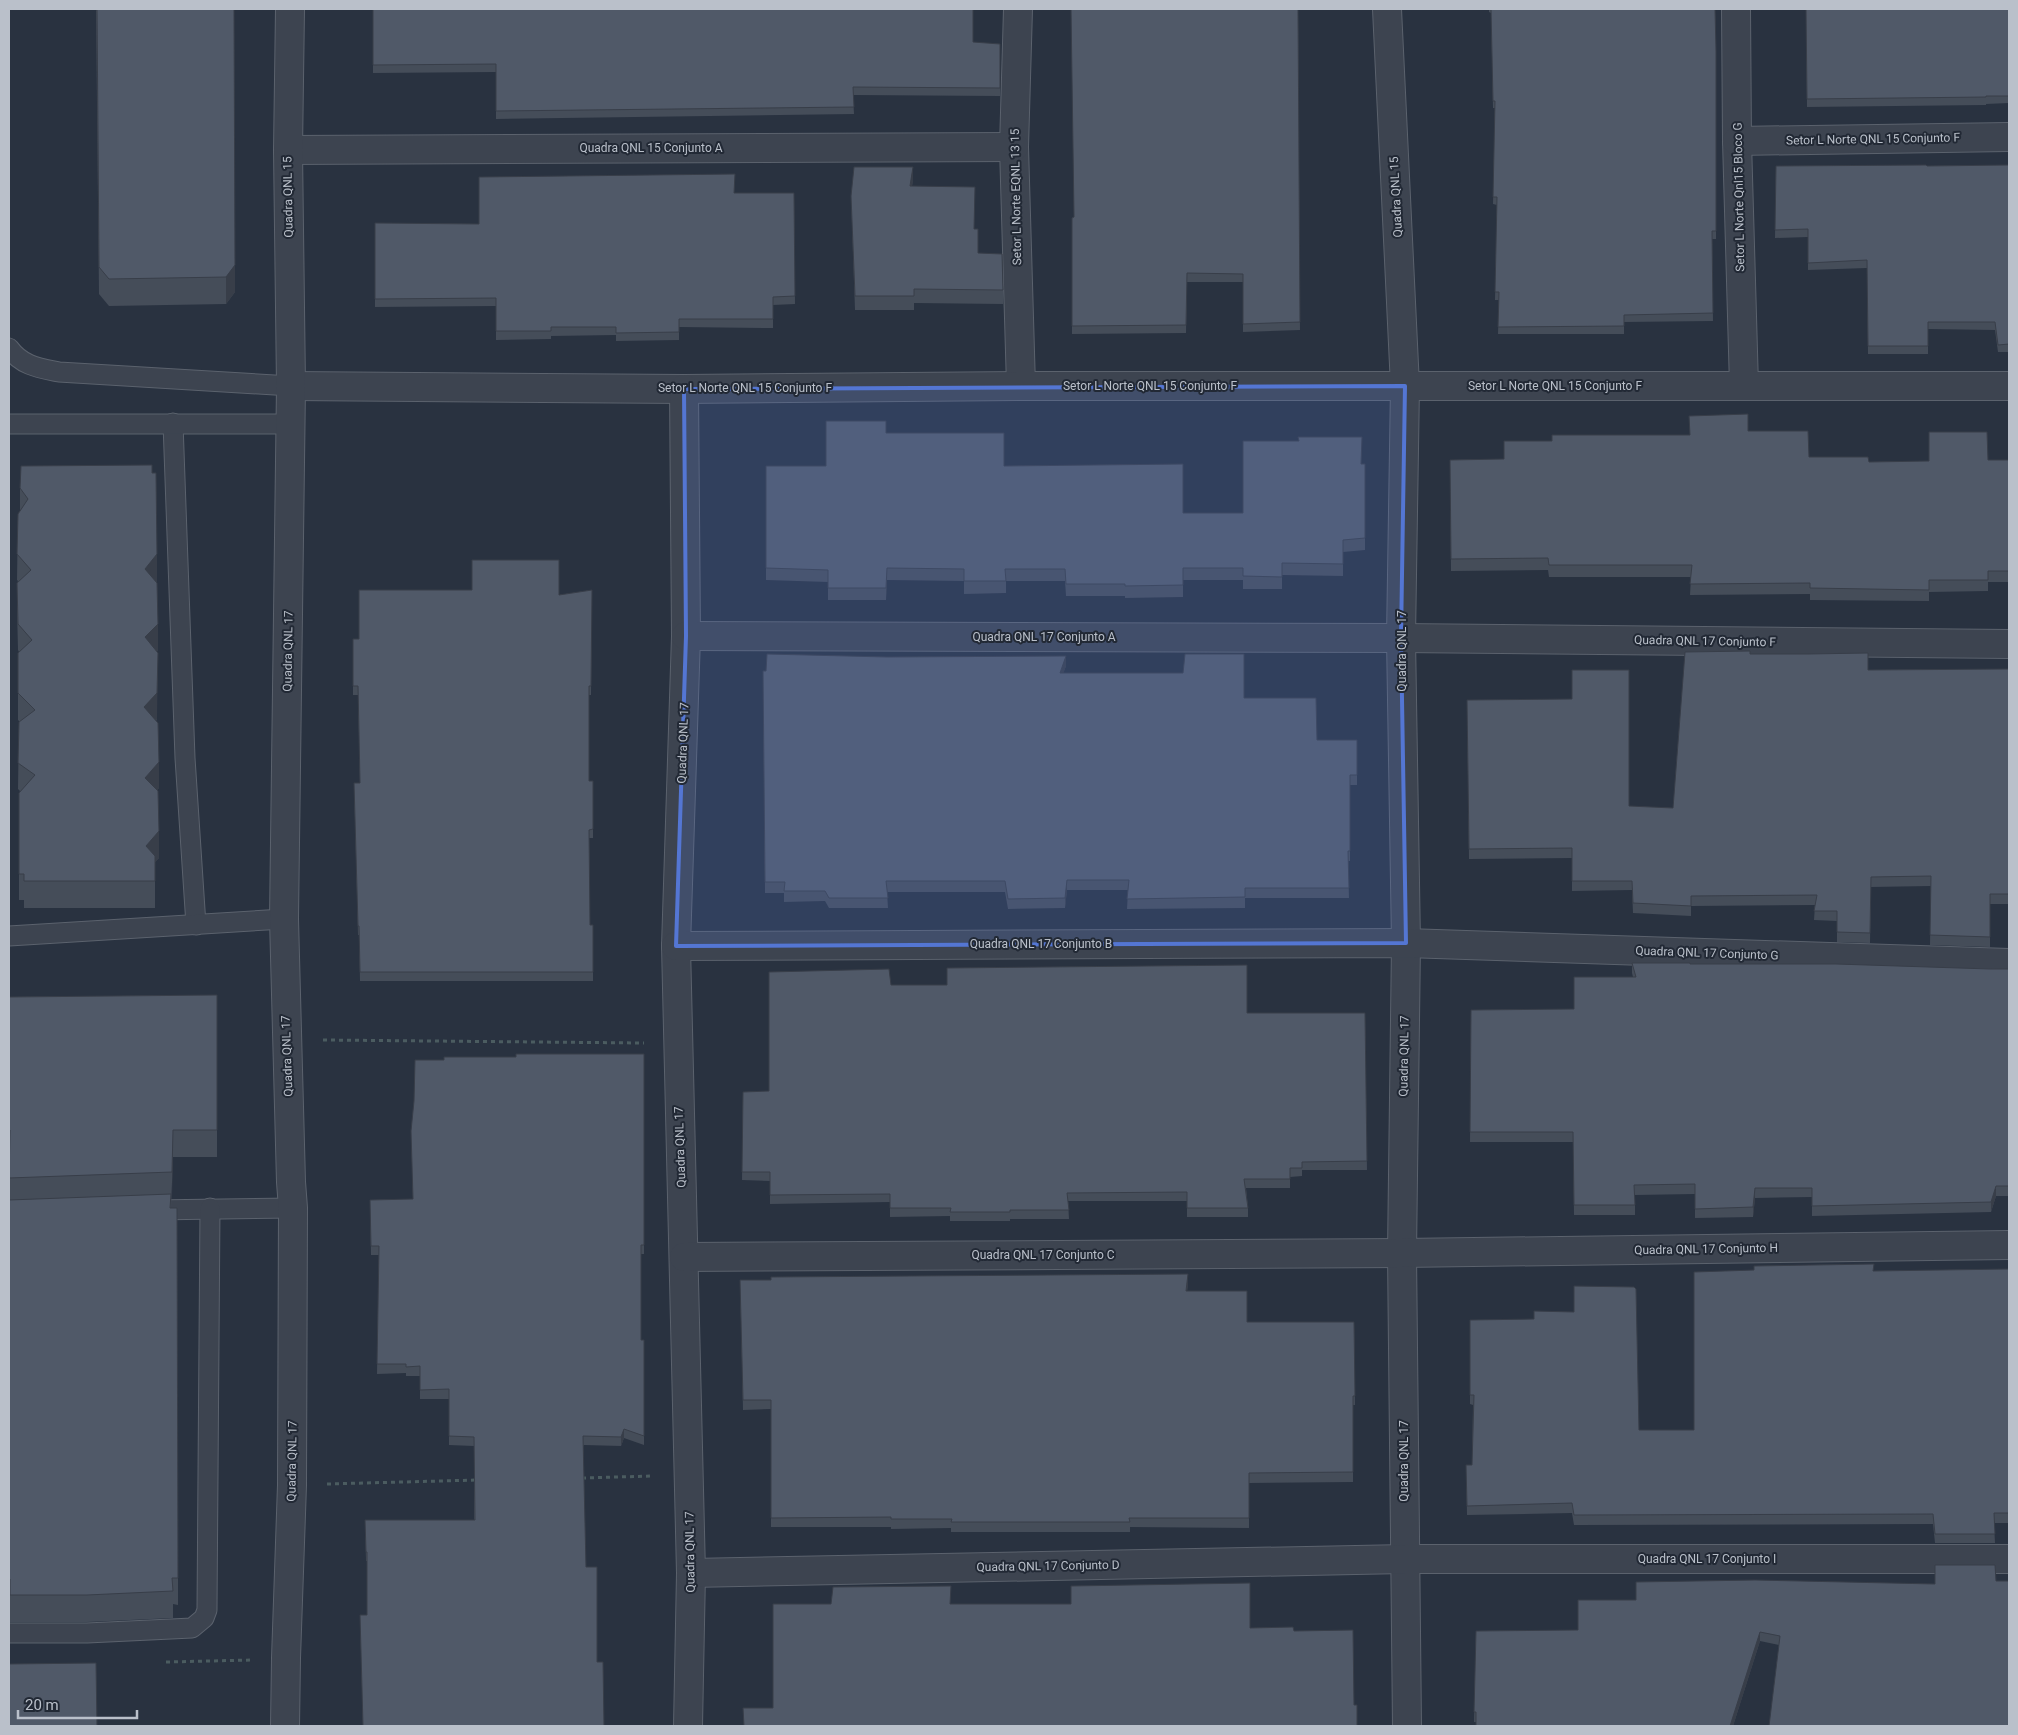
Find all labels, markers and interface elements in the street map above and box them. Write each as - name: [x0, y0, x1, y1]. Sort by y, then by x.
- street label: Setor L Norte Qnl15 Bloco G: [1731, 122, 1747, 272]
- street label: Setor L Norte EQNL 13 15: [1008, 128, 1024, 265]
- street label: Setor L Norte QNL 15 Conjunto F: [1786, 130, 1960, 148]
- street label: Quadra QNL 15 Conjunto A: [579, 141, 723, 155]
- street label: Quadra QNL 15: [280, 156, 296, 238]
- street label: Quadra QNL 15: [1387, 156, 1405, 238]
- street label: Setor L Norte QNL 15 Conjunto F: [1063, 379, 1237, 393]
- street label: Setor L Norte QNL 15 Conjunto F: [1468, 379, 1642, 393]
- street label: Setor L Norte QNL 15 Conjunto F: [658, 381, 832, 395]
- street label: Quadra QNL 17: [280, 610, 296, 692]
- street label: Quadra QNL 17: [1395, 610, 1409, 692]
- street label: Quadra QNL 17 Conjunto A: [972, 630, 1116, 644]
- street label: Quadra QNL 17 Conjunto F: [1634, 633, 1776, 649]
- street label: Quadra QNL 17: [675, 702, 691, 784]
- street label: Quadra QNL 17 Conjunto B: [970, 937, 1112, 951]
- street label: Quadra QNL 17 Conjunto G: [1635, 944, 1779, 962]
- street label: Quadra QNL 17: [279, 1015, 295, 1097]
- street label: Quadra QNL 17: [1396, 1015, 1412, 1097]
- street label: Quadra QNL 17: [672, 1106, 688, 1188]
- street label: Quadra QNL 17 Conjunto H: [1634, 1241, 1778, 1257]
- street label: Quadra QNL 17 Conjunto C: [971, 1248, 1115, 1262]
- street label: Quadra QNL 17: [284, 1420, 300, 1502]
- street label: Quadra QNL 17: [1397, 1420, 1411, 1502]
- street label: Quadra QNL 17: [682, 1511, 698, 1593]
- street label: Quadra QNL 17 Conjunto I: [1638, 1552, 1776, 1566]
- street label: Quadra QNL 17 Conjunto D: [976, 1558, 1120, 1574]
- scale bar: [18, 1688, 136, 1720]
- text: 20 m: [25, 1696, 59, 1714]

